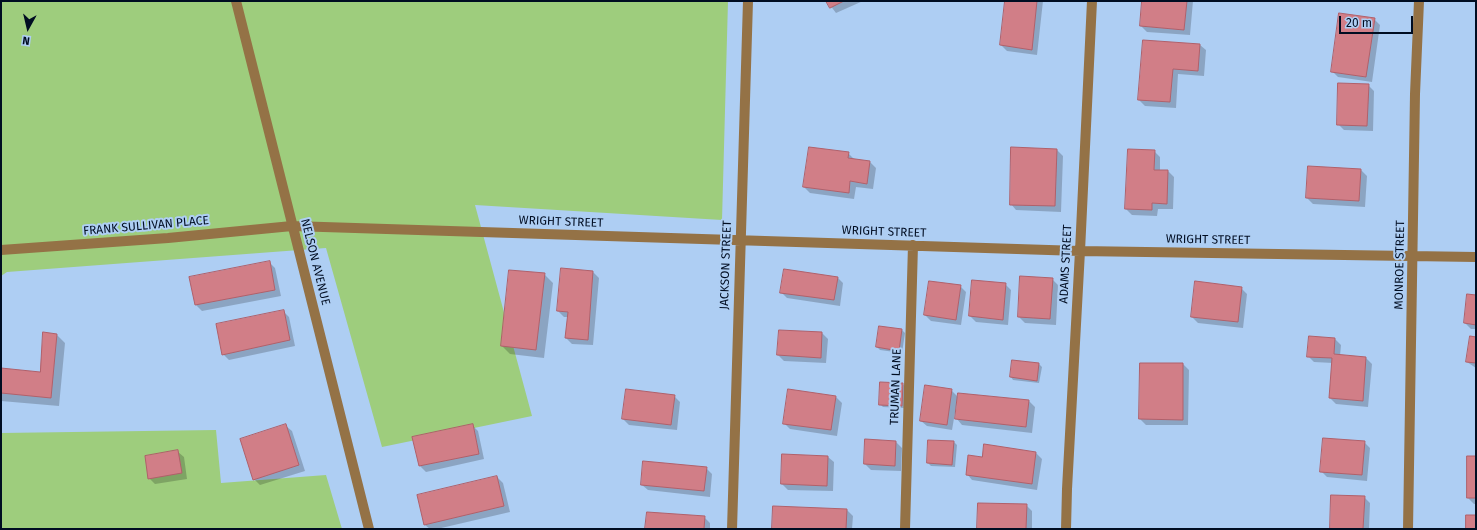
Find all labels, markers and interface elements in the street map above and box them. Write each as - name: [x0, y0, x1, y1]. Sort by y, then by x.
- north arrow: [8, 8, 48, 48]
- scale bar: [1341, 8, 1415, 34]
- text: 20 m: [1346, 16, 1372, 30]
- text: N: [22, 33, 31, 47]
- street label: FRANK SULLIVAN PLACE: [83, 213, 209, 239]
- street label: WRIGHT STREET: [518, 213, 604, 231]
- street label: NELSON AVENUE: [297, 217, 333, 307]
- street label: JACKSON STREET: [717, 220, 735, 310]
- street label: MONROE STREET: [1392, 220, 1408, 310]
- street label: WRIGHT STREET: [841, 223, 927, 241]
- street label: ADAMS STREET: [1057, 224, 1075, 304]
- street label: WRIGHT STREET: [1166, 232, 1250, 248]
- street label: TRUMAN LANE: [887, 349, 905, 425]

